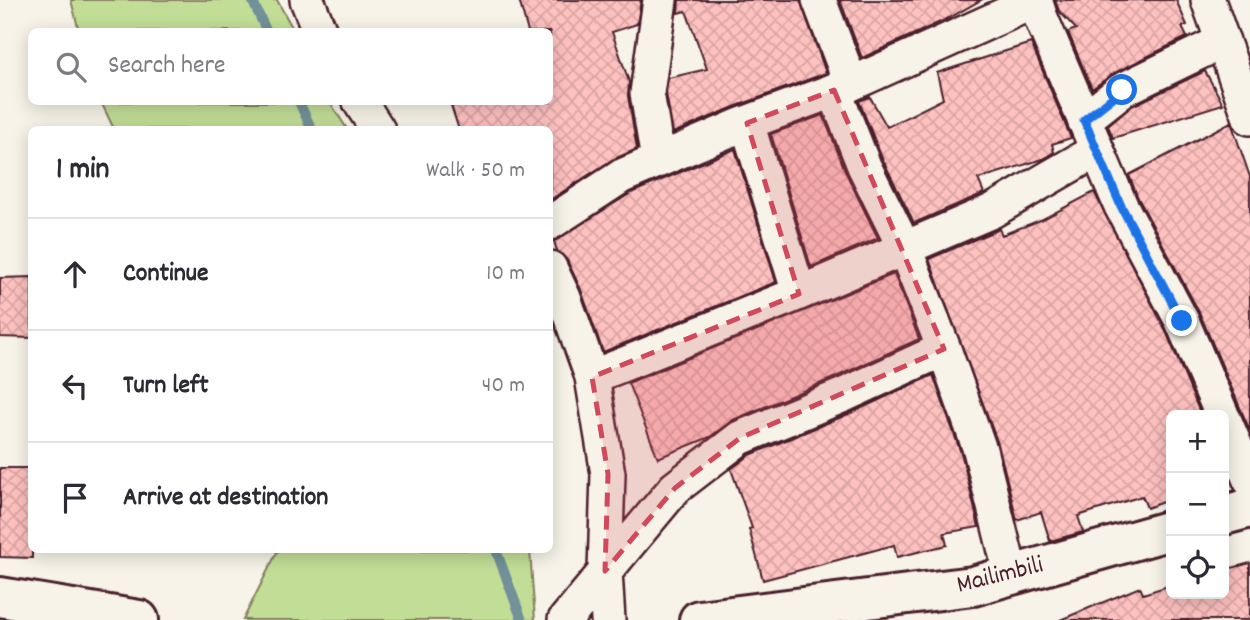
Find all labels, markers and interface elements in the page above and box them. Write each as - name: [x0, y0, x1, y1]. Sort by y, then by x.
- search box: [28, 28, 553, 105]
- icon: search: [52, 48, 90, 86]
- text: Search here: [108, 48, 226, 85]
- route start: [1106, 74, 1137, 105]
- text: 1 min: [56, 150, 109, 193]
- text: Walk · 50 m: [426, 155, 525, 188]
- icon: ahead: [56, 255, 94, 293]
- text: Continue: [123, 256, 208, 293]
- text: 10 m: [486, 258, 525, 291]
- route end: [1166, 305, 1197, 336]
- icon: left: [56, 367, 94, 405]
- text: Turn left: [123, 368, 209, 405]
- text: 40 m: [482, 370, 525, 403]
- map controls: [1166, 410, 1229, 599]
- button: +: [1166, 410, 1229, 473]
- button: −: [1166, 473, 1229, 536]
- icon: arrive: [56, 479, 94, 517]
- text: Arrive at destination: [123, 480, 328, 517]
- button: locate: [1166, 536, 1229, 599]
- street label: Mailimbili: [953, 547, 1047, 605]

